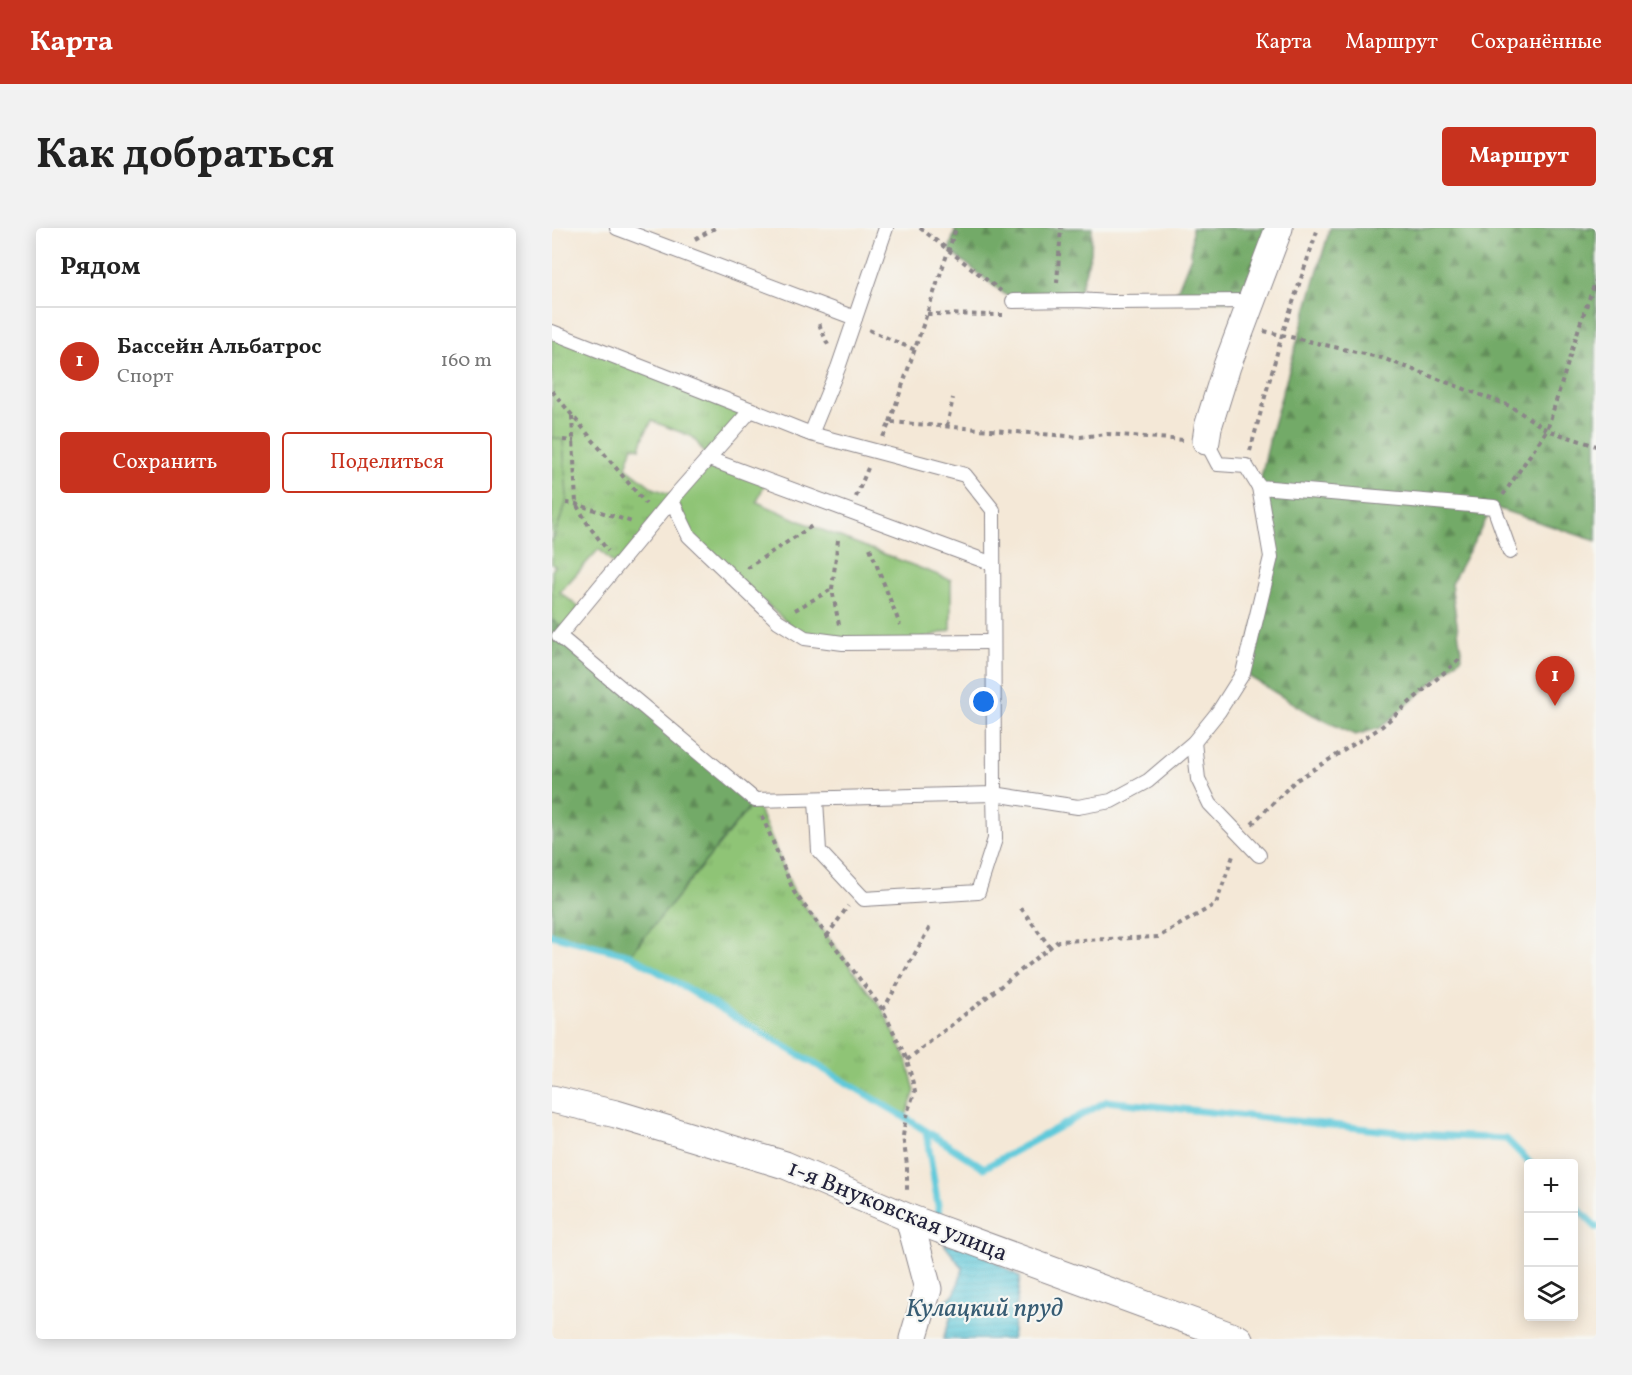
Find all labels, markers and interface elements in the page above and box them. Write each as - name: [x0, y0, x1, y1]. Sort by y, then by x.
- text: Карта: [30, 23, 113, 62]
- text: Карта: [1255, 28, 1312, 57]
- text: Маршрут: [1345, 28, 1438, 57]
- text: Сохранённые: [1471, 28, 1602, 57]
- text: Как добраться: [36, 127, 335, 186]
- button: Маршрут: [1442, 127, 1596, 186]
- text: Рядом: [60, 249, 140, 285]
- text: Бассейн Альбатрос: [117, 332, 322, 363]
- text: 1: [75, 347, 84, 375]
- text: 160 m: [440, 347, 492, 375]
- text: Спорт: [117, 363, 174, 391]
- button: Сохранить: [60, 432, 270, 493]
- button: Поделиться: [282, 432, 492, 493]
- pin: 1: [1536, 656, 1574, 706]
- your location: [969, 687, 998, 716]
- street label: 1-я Внуковская улица: [782, 1152, 1012, 1272]
- map controls: [1524, 1159, 1578, 1321]
- button: +: [1524, 1159, 1578, 1213]
- button: −: [1524, 1213, 1578, 1267]
- button: layers: [1524, 1267, 1578, 1321]
- water label: Кулацкий пруд: [905, 1291, 1063, 1327]

